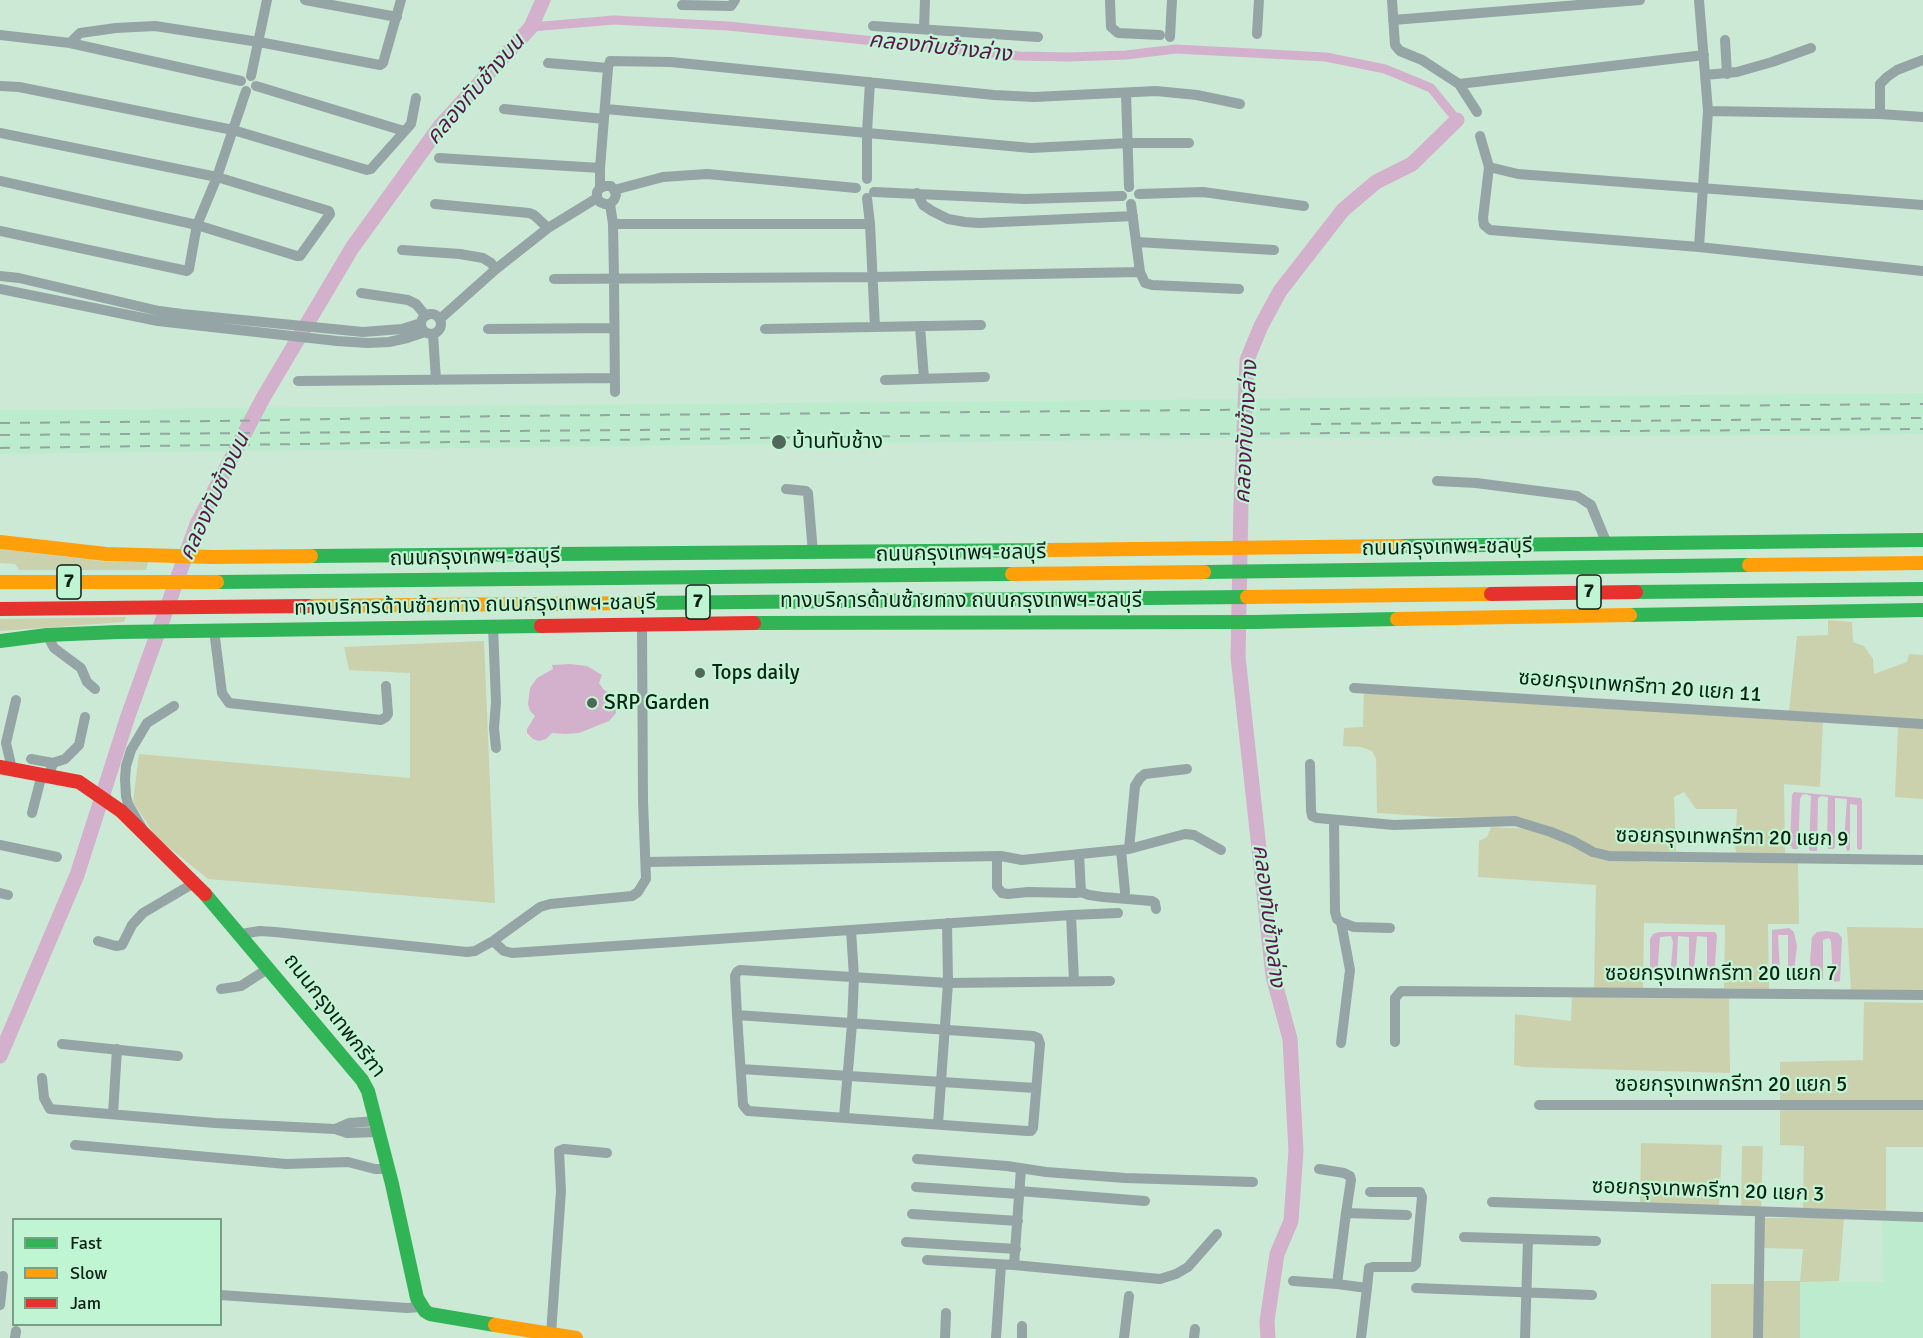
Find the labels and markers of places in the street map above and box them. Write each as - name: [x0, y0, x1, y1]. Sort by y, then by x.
- place label: บ้านทับช้าง: [792, 429, 883, 455]
- marker: บ้านทับช้าง: [770, 433, 788, 451]
- place label: Tops daily: [712, 660, 800, 686]
- marker: Tops daily: [693, 666, 707, 680]
- place label: SRP Garden: [604, 690, 710, 716]
- marker: SRP Garden: [585, 696, 599, 710]

